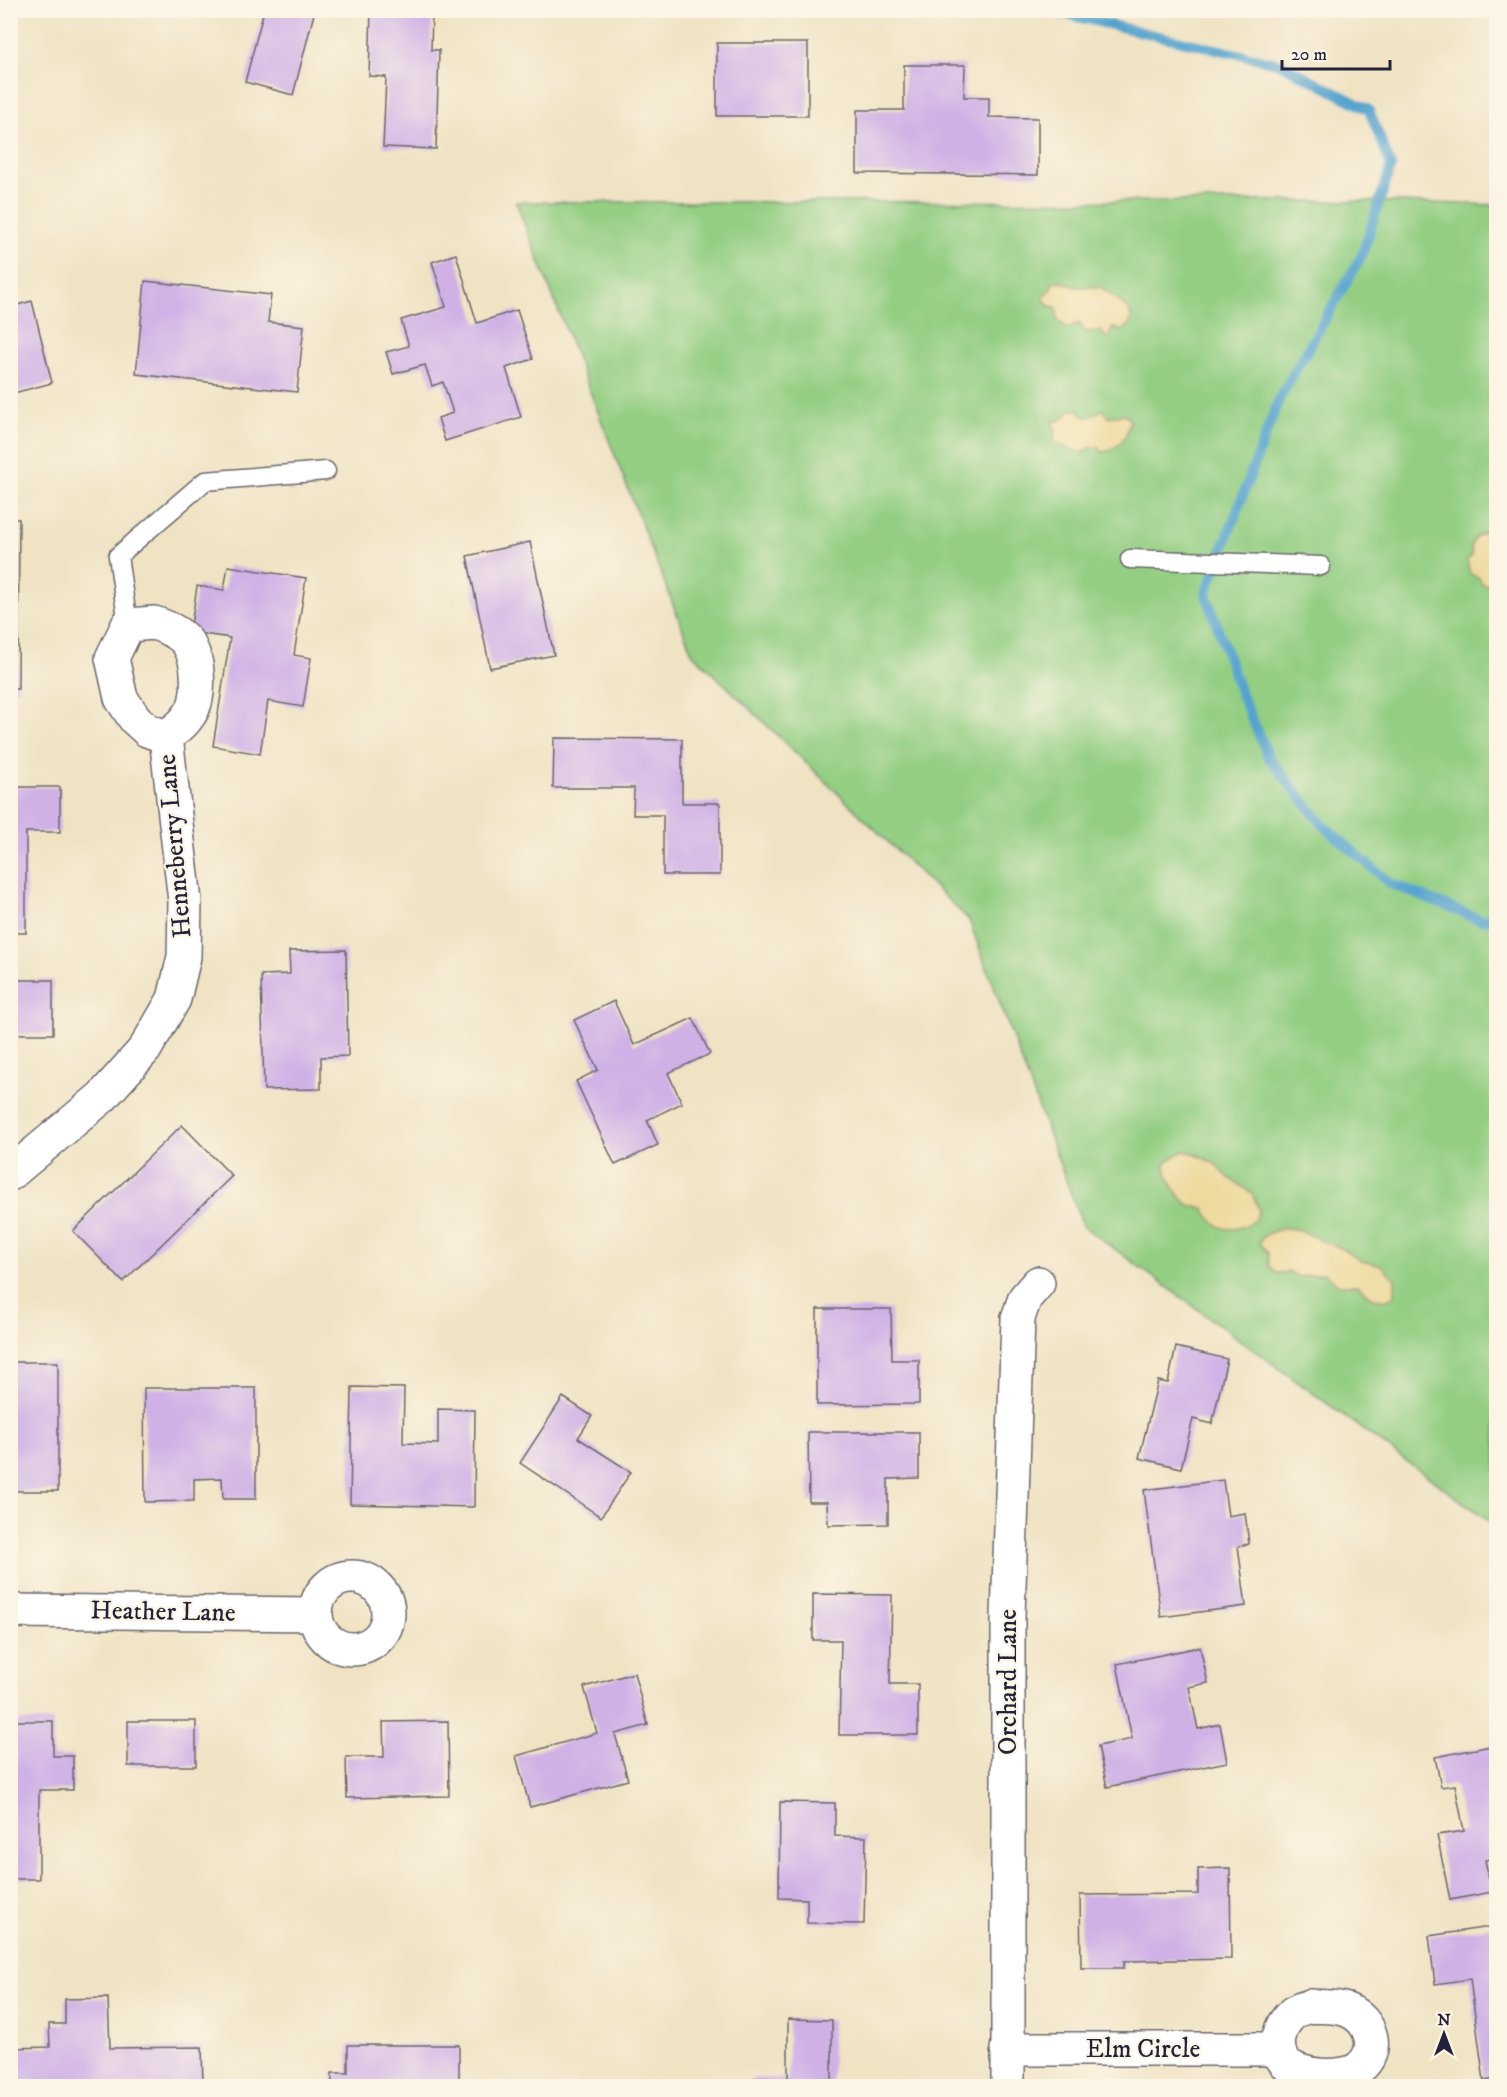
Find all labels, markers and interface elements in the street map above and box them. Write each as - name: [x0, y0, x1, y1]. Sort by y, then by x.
- scale bar: [1282, 33, 1390, 71]
- text: 20 m: [1291, 44, 1327, 66]
- street label: Henneberry Lane: [151, 753, 199, 939]
- street label: Heather Lane: [90, 1594, 236, 1630]
- street label: Orchard Lane: [992, 1609, 1025, 1755]
- north arrow: [1414, 2004, 1474, 2064]
- text: N: [1437, 2010, 1451, 2030]
- street label: Elm Circle: [1086, 2033, 1200, 2066]

